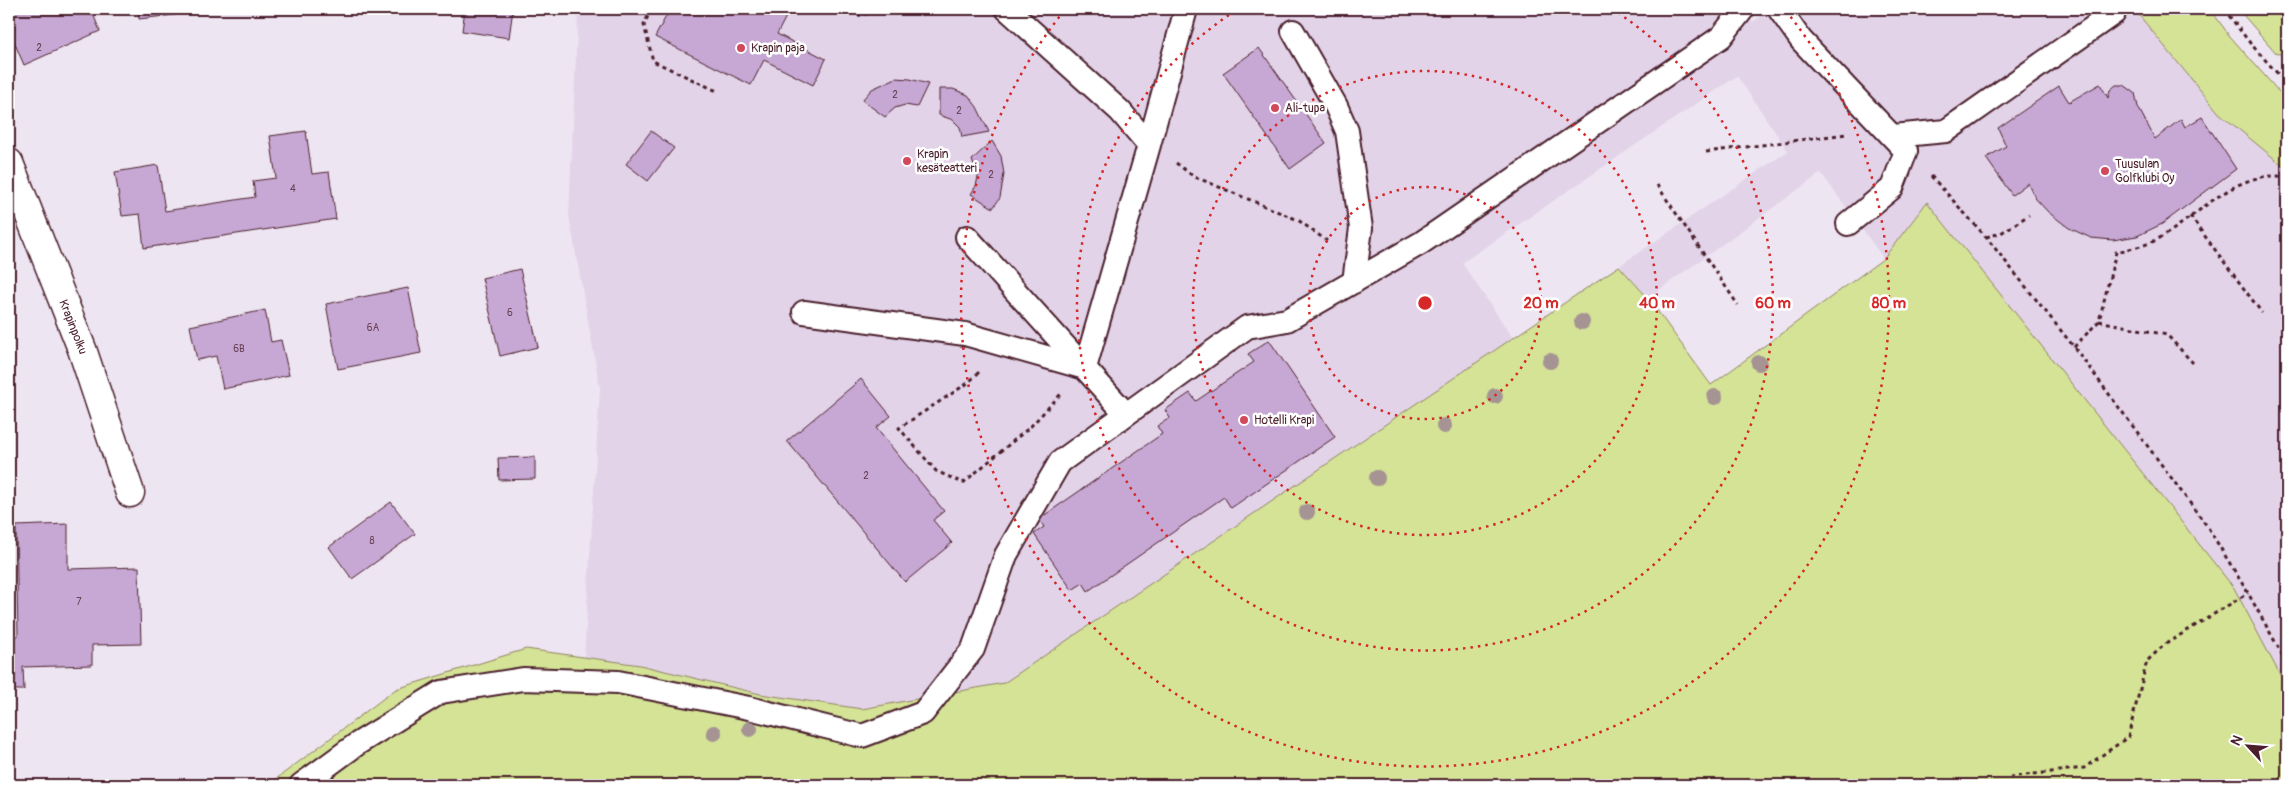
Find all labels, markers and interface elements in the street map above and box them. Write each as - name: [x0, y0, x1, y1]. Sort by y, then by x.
- place label: Krapin paja: [751, 41, 805, 56]
- house number: 2: [36, 42, 42, 54]
- marker: Krapin paja: [735, 42, 747, 54]
- house number: 2: [892, 89, 898, 101]
- place label: Ali-tupa: [1285, 101, 1325, 116]
- marker: Ali-tupa: [1269, 102, 1281, 114]
- house number: 2: [956, 105, 962, 117]
- place label: Krapin kesäteatteri: [917, 147, 977, 176]
- marker: Krapin kesäteatteri: [901, 155, 913, 167]
- place label: Tuusulan Golfklubi Oy: [2115, 157, 2174, 186]
- marker: Tuusulan Golfklubi Oy: [2099, 165, 2111, 177]
- house number: 2: [988, 169, 994, 181]
- house number: 4: [290, 183, 296, 195]
- centre of rings: [1416, 294, 1434, 312]
- text: 20 m: [1523, 294, 1559, 313]
- text: 40 m: [1639, 294, 1675, 313]
- text: 60 m: [1755, 294, 1791, 313]
- text: 80 m: [1872, 294, 1906, 313]
- street label: Krapinpolku: [56, 297, 91, 356]
- house number: 6: [507, 307, 513, 319]
- house number: 6A: [367, 322, 380, 334]
- house number: 6B: [233, 343, 245, 355]
- place label: Hotelli Krapi: [1254, 413, 1314, 428]
- marker: Hotelli Krapi: [1238, 414, 1250, 426]
- house number: 2: [863, 470, 869, 482]
- house number: 8: [369, 535, 375, 547]
- house number: 7: [76, 596, 82, 608]
- north arrow: [2224, 722, 2274, 772]
- text: N: [2227, 733, 2246, 749]

